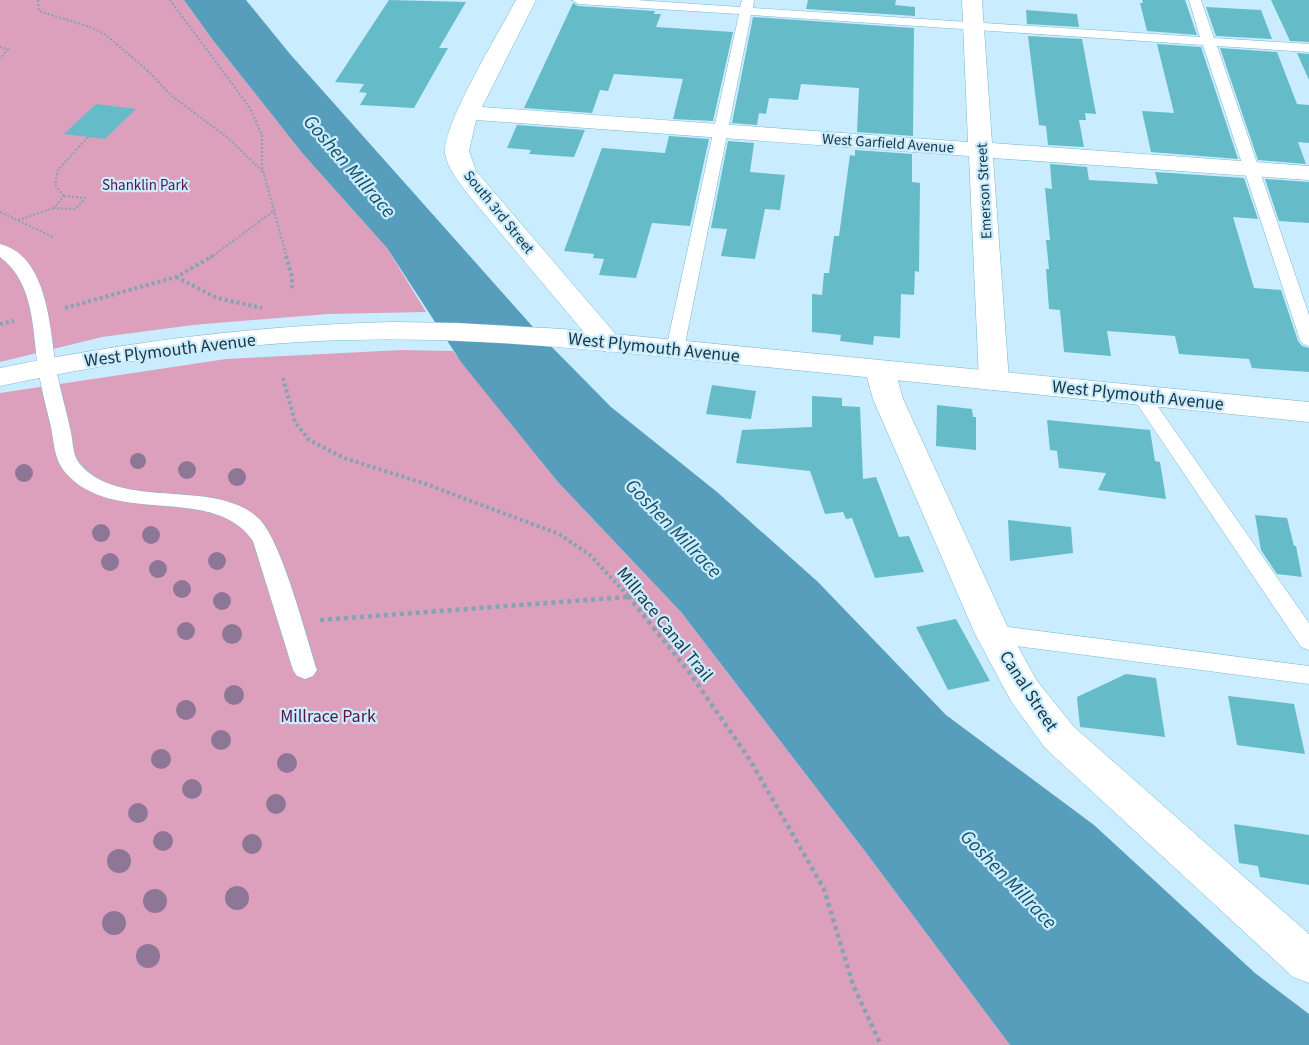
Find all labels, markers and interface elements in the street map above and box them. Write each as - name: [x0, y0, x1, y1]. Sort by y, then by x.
- water label: Goshen Millrace: [296, 109, 402, 224]
- street label: West Garfield Avenue: [821, 128, 955, 159]
- street label: Emerson Street: [971, 142, 998, 240]
- street label: South 3rd Street: [458, 166, 539, 259]
- park label: Shanklin Park: [102, 175, 189, 196]
- street label: West Plymouth Avenue: [567, 326, 741, 369]
- street label: West Plymouth Avenue: [83, 328, 257, 373]
- street label: West Plymouth Avenue: [1051, 374, 1225, 417]
- water label: Goshen Millrace: [618, 473, 728, 585]
- street label: Millrace Canal Trail: [610, 562, 719, 687]
- street label: Canal Street: [993, 646, 1064, 736]
- park label: Millrace Park: [280, 704, 376, 729]
- water label: Goshen Millrace: [953, 824, 1063, 936]

